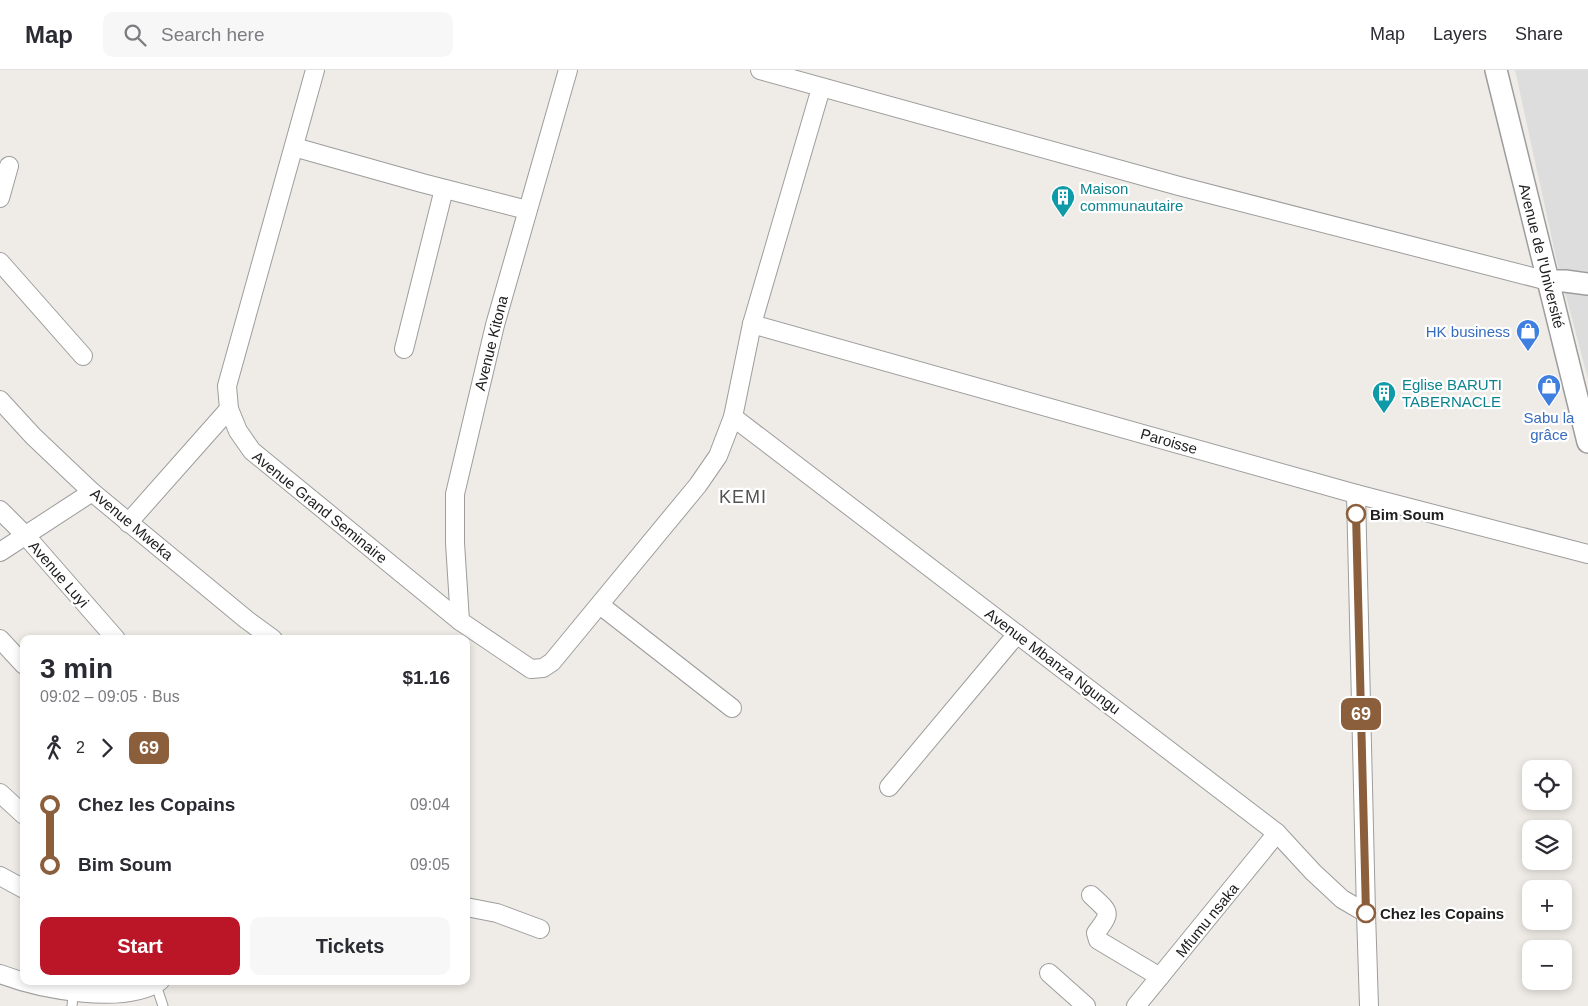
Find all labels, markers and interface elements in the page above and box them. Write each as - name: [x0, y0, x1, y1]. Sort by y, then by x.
- search box: [103, 12, 453, 57]
- text: Map: [25, 21, 73, 48]
- icon: search: [121, 21, 149, 49]
- text: Search here: [161, 24, 265, 45]
- text: Map: [1370, 24, 1405, 44]
- text: Layers: [1433, 24, 1487, 44]
- text: Share: [1515, 24, 1563, 44]
- place label: Maison communautaire: [1080, 180, 1183, 214]
- street label: Avenue de l'Université: [1516, 182, 1568, 330]
- building icon: Maison communautaire: [1050, 184, 1076, 218]
- street label: Avenue Kitona: [471, 293, 511, 392]
- shop icon: HK business: [1515, 318, 1541, 352]
- place label: HK business: [1426, 323, 1510, 340]
- shop icon: Sabu la grâce: [1536, 373, 1562, 407]
- place label: Eglise BARUTI TABERNACLE: [1402, 376, 1502, 410]
- building icon: Eglise BARUTI TABERNACLE: [1371, 380, 1397, 414]
- place label: Sabu la grâce: [1524, 409, 1575, 443]
- street label: Paroisse: [1139, 425, 1199, 457]
- street label: Avenue Grand Seminaire: [249, 447, 391, 567]
- street label: Avenue Mweka: [87, 485, 177, 564]
- district label: KEMI: [719, 487, 767, 507]
- marker: Bim Soum: [1346, 504, 1366, 524]
- place label: Bim Soum: [1370, 506, 1444, 523]
- street label: Avenue Luyi: [26, 537, 92, 611]
- street label: Avenue Mbanza Ngungu: [982, 605, 1124, 717]
- text: 3 min: [40, 653, 113, 684]
- text: $1.16: [402, 667, 450, 688]
- text: 09:02 – 09:05 · Bus: [40, 688, 180, 705]
- line badge: 69: [1338, 698, 1384, 730]
- text: 69: [1351, 704, 1371, 724]
- icon: walk: [40, 734, 68, 762]
- icon: forward: [93, 734, 121, 762]
- text: 69: [139, 738, 159, 758]
- text: 2: [76, 739, 85, 756]
- map controls: [1522, 760, 1572, 990]
- button: locate: [1522, 760, 1572, 810]
- text: Chez les Copains: [78, 794, 235, 815]
- text: 09:04: [410, 796, 450, 813]
- button: layers: [1522, 820, 1572, 870]
- text: Bim Soum: [78, 854, 172, 875]
- text: 09:05: [410, 856, 450, 873]
- street label: Mfumu nsaka: [1172, 879, 1242, 960]
- button: +: [1522, 880, 1572, 930]
- marker: Chez les Copains: [1356, 903, 1376, 923]
- place label: Chez les Copains: [1380, 905, 1504, 922]
- button: Start: [40, 917, 240, 975]
- button: Tickets: [250, 917, 450, 975]
- button: −: [1522, 940, 1572, 990]

